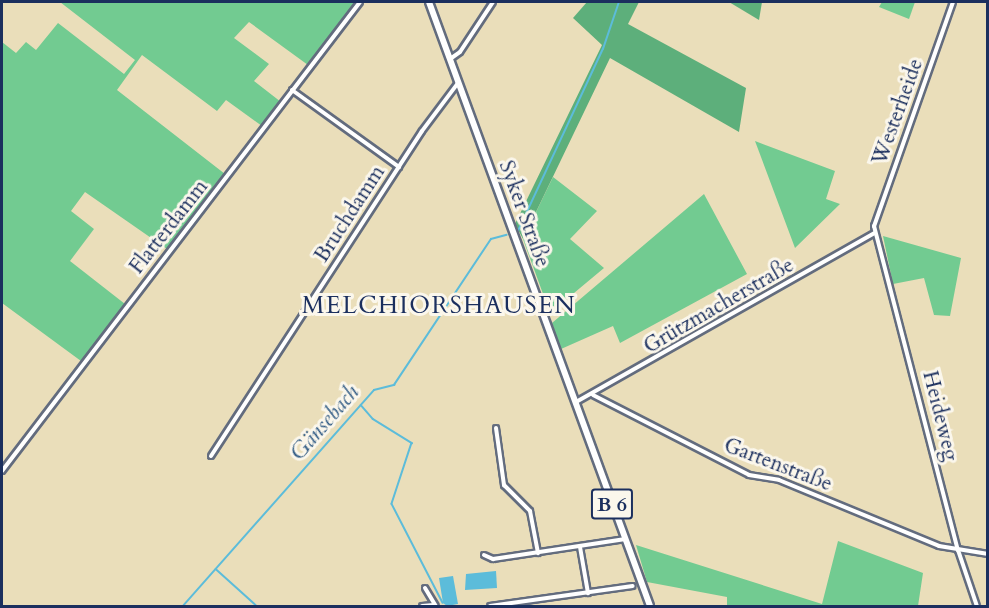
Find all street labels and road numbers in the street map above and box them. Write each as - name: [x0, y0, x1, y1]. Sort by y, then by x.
- street label: Westerheide: [867, 55, 929, 169]
- street label: Syker Straße: [493, 157, 555, 271]
- street label: Bruchdamm: [309, 161, 391, 267]
- street label: Flatterdamm: [124, 175, 214, 279]
- street label: Grützmacherstraße: [639, 253, 799, 359]
- street label: Heideweg: [917, 368, 963, 464]
- street label: Gartenstraße: [720, 433, 836, 497]
- road number: B 6: [590, 487, 634, 521]

